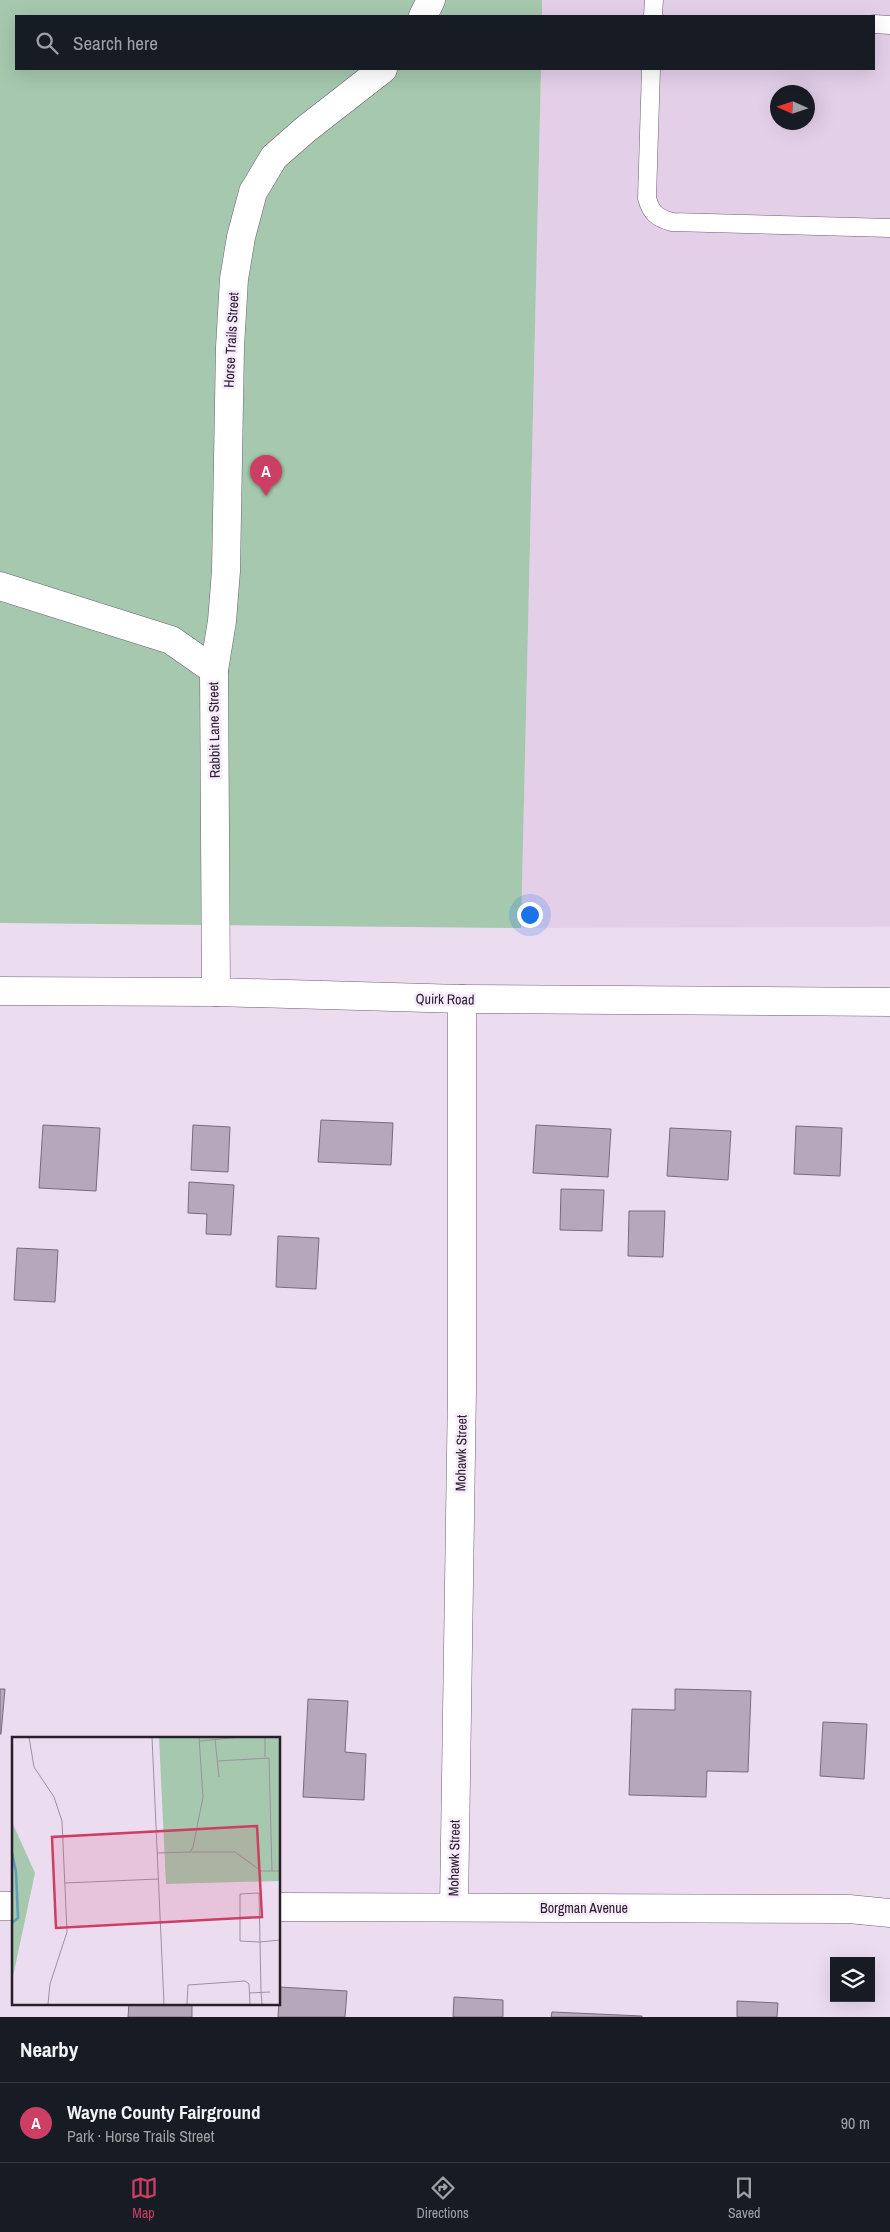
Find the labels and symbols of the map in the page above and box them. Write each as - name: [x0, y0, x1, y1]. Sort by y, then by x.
- north arrow: [770, 85, 815, 130]
- street label: Horse Trails Street: [220, 292, 242, 388]
- pin: A: [250, 455, 282, 496]
- street label: Rabbit Lane Street: [204, 682, 224, 778]
- your location: [517, 902, 543, 928]
- street label: Quirk Road: [415, 989, 475, 1009]
- street label: Mohawk Street: [451, 1415, 471, 1491]
- inset map: [12, 1737, 280, 2004]
- street label: Mohawk Street: [444, 1820, 464, 1896]
- street label: Borgman Avenue: [540, 1899, 628, 1917]

